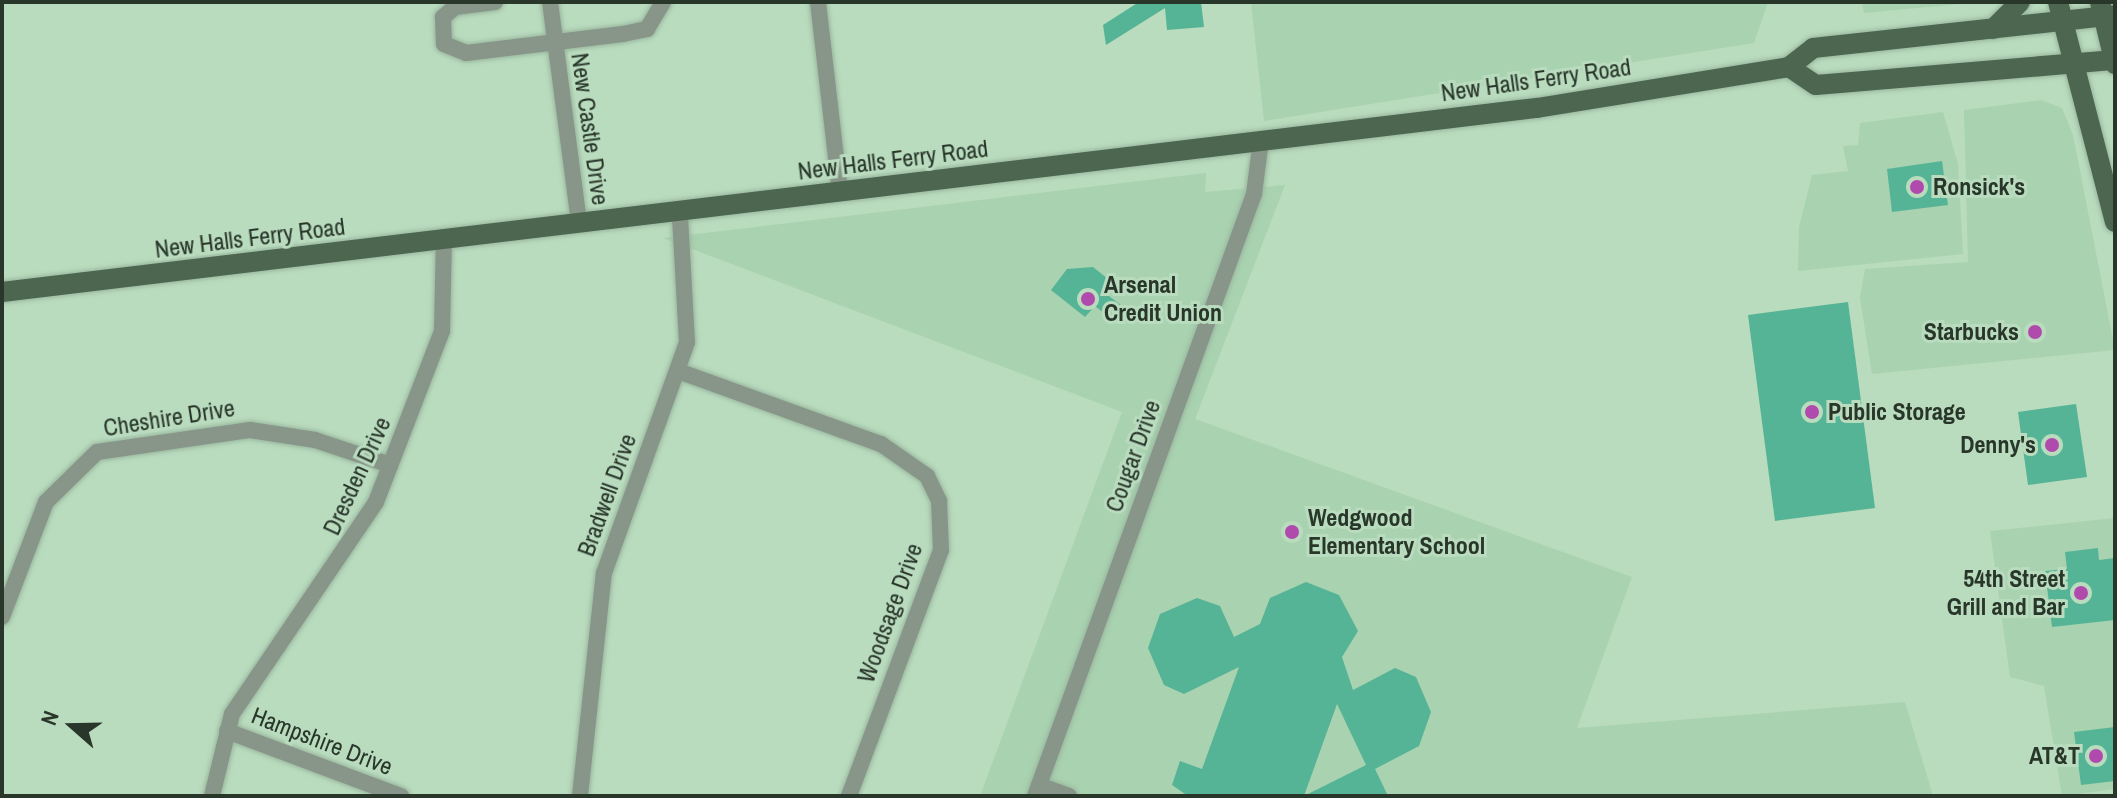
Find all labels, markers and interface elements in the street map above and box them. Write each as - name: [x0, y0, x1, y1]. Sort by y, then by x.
- street label: New Castle Drive: [565, 51, 615, 207]
- street label: New Halls Ferry Road: [1439, 52, 1633, 108]
- street label: New Halls Ferry Road: [796, 134, 990, 186]
- place label: Ronsick's: [1933, 173, 2025, 201]
- marker: Ronsick's: [1908, 178, 1926, 196]
- street label: New Halls Ferry Road: [153, 212, 347, 264]
- place label: Arsenal Credit Union: [1104, 271, 1222, 327]
- marker: Arsenal Credit Union: [1079, 290, 1097, 308]
- place label: Starbucks: [1924, 318, 2019, 346]
- marker: Starbucks: [2026, 323, 2044, 341]
- street label: Cheshire Drive: [101, 393, 237, 443]
- street label: Cougar Drive: [1099, 396, 1167, 516]
- place label: Public Storage: [1828, 398, 1966, 426]
- marker: Public Storage: [1803, 403, 1821, 421]
- street label: Dresden Drive: [317, 412, 397, 540]
- street label: Bradwell Drive: [572, 430, 642, 560]
- place label: Denny's: [1960, 431, 2036, 459]
- marker: Denny's: [2043, 436, 2061, 454]
- place label: Wedgwood Elementary School: [1308, 504, 1485, 560]
- marker: Wedgwood Elementary School: [1283, 523, 1301, 541]
- street label: Woodsage Drive: [851, 539, 929, 687]
- place label: 54th Street Grill and Bar: [1947, 565, 2065, 621]
- marker: 54th Street Grill and Bar: [2072, 584, 2090, 602]
- north arrow: [32, 686, 112, 766]
- street label: Hampshire Drive: [247, 701, 397, 781]
- text: N: [33, 707, 66, 729]
- place label: AT&T: [2029, 742, 2080, 770]
- marker: AT&T: [2087, 747, 2105, 765]

